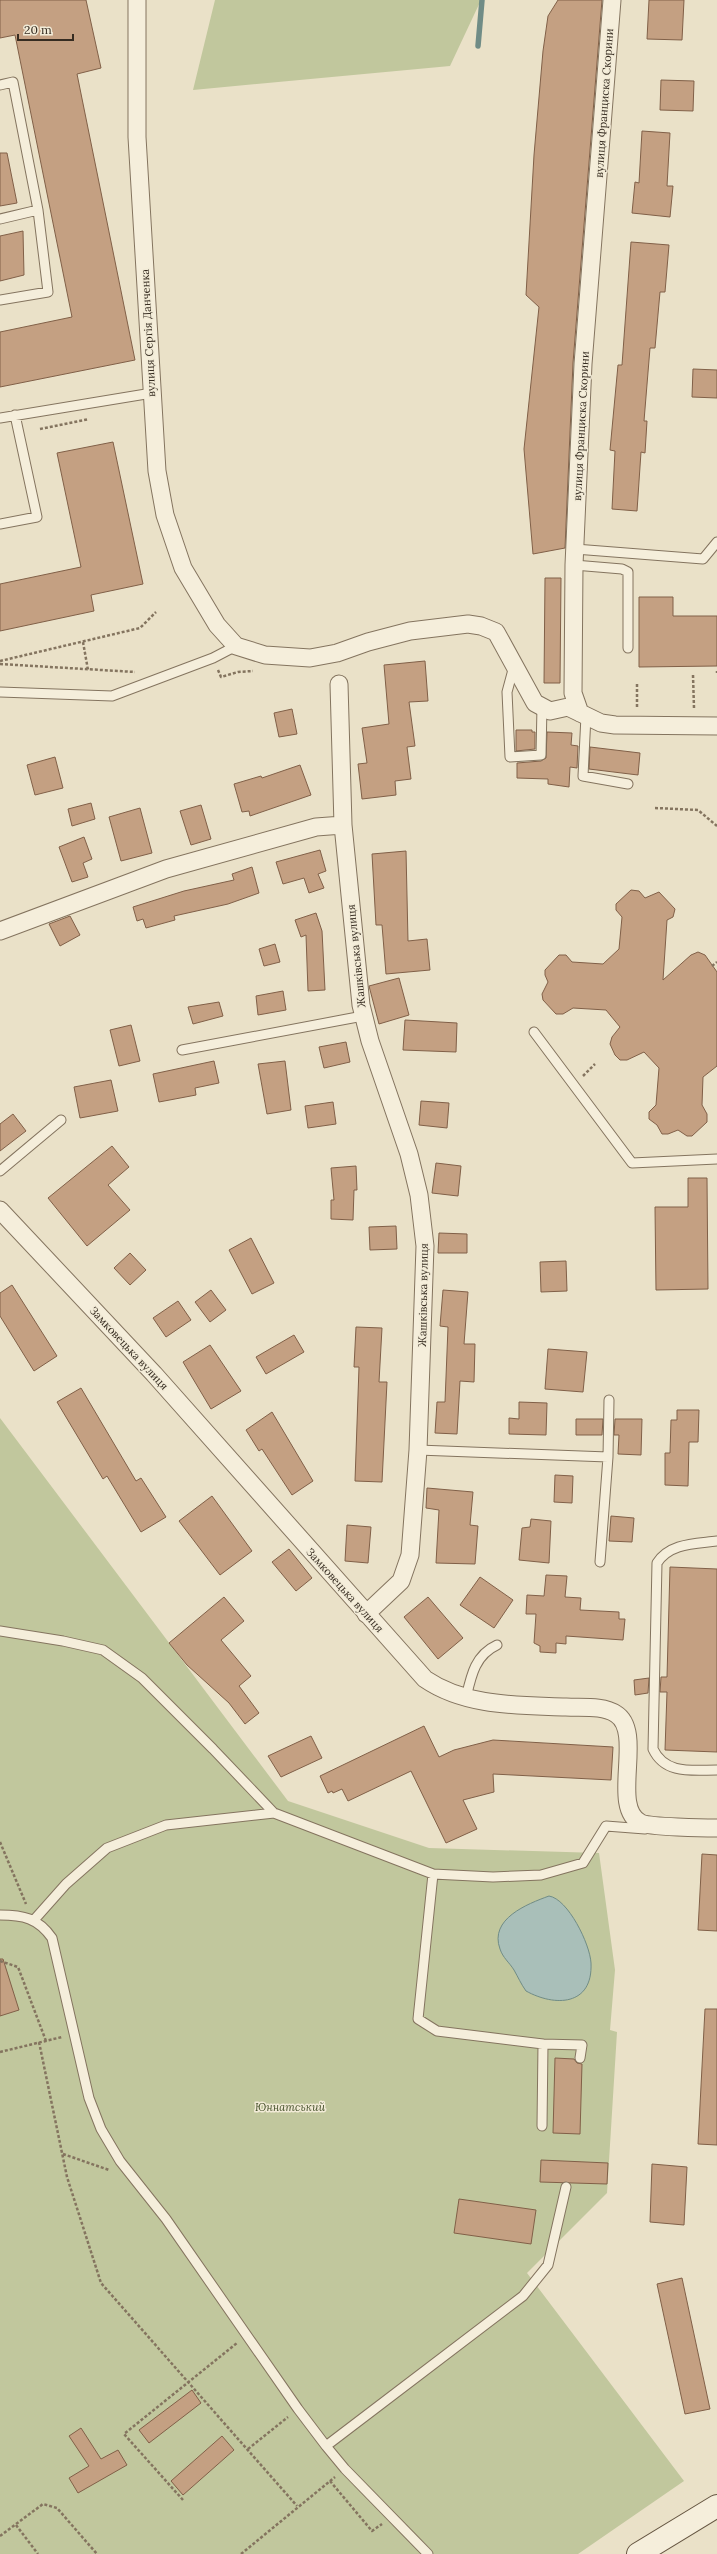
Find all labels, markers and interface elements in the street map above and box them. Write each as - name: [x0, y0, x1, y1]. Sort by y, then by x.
- scale bar: [18, 16, 73, 42]
- text: 20 m: [24, 22, 52, 37]
- street label: вулиця Франциска Скорини: [592, 28, 616, 178]
- street label: вулиця Сергія Данченка: [138, 268, 158, 397]
- street label: вулиця Франциска Скорини: [570, 351, 592, 501]
- street label: Жашківська вулиця: [344, 904, 368, 1008]
- street label: Жашківська вулиця: [415, 1243, 431, 1347]
- street label: Замковецька вулиця: [87, 1303, 171, 1393]
- street label: Замковецька вулиця: [303, 1545, 387, 1635]
- park label: Юннатський: [255, 2100, 325, 2114]

